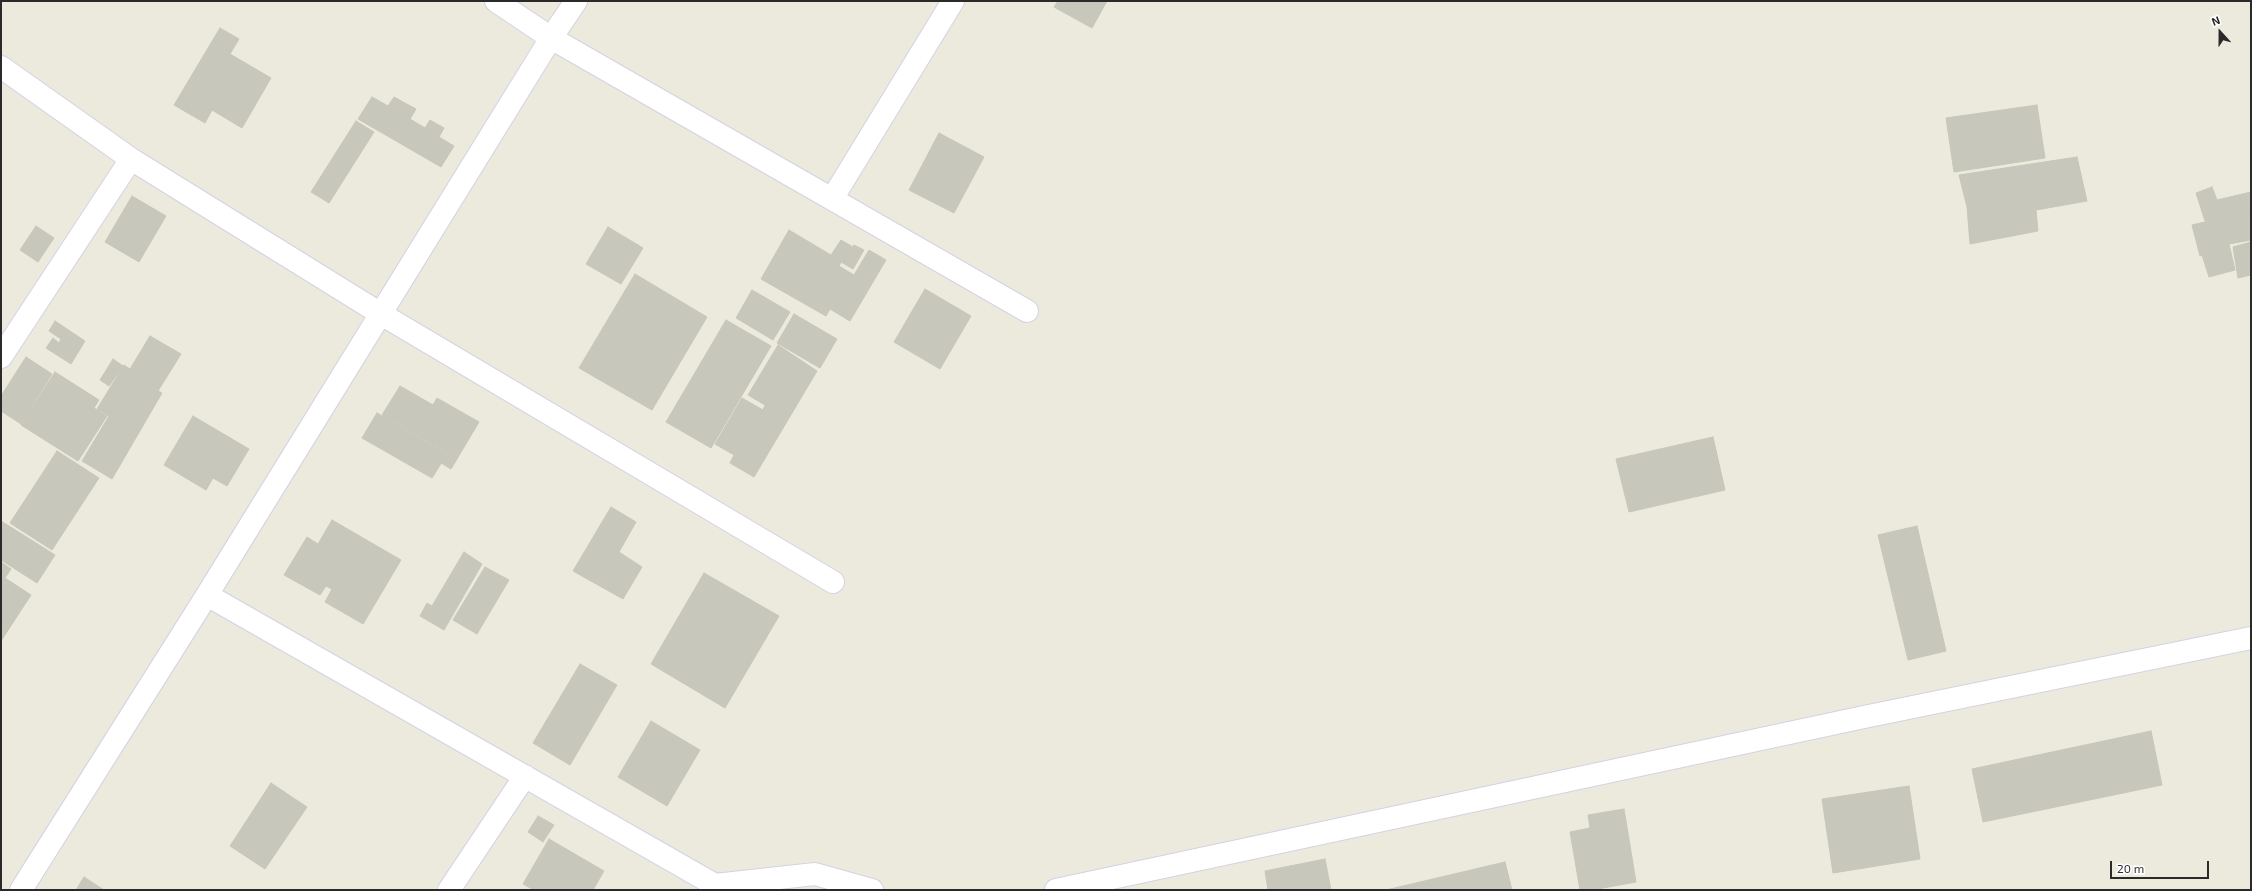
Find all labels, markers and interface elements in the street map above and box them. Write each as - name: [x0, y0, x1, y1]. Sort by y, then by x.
- north arrow: [2200, 12, 2240, 52]
- text: N: [2209, 13, 2222, 28]
- scale bar: [2112, 853, 2211, 879]
- text: 20 m: [2117, 861, 2144, 875]

